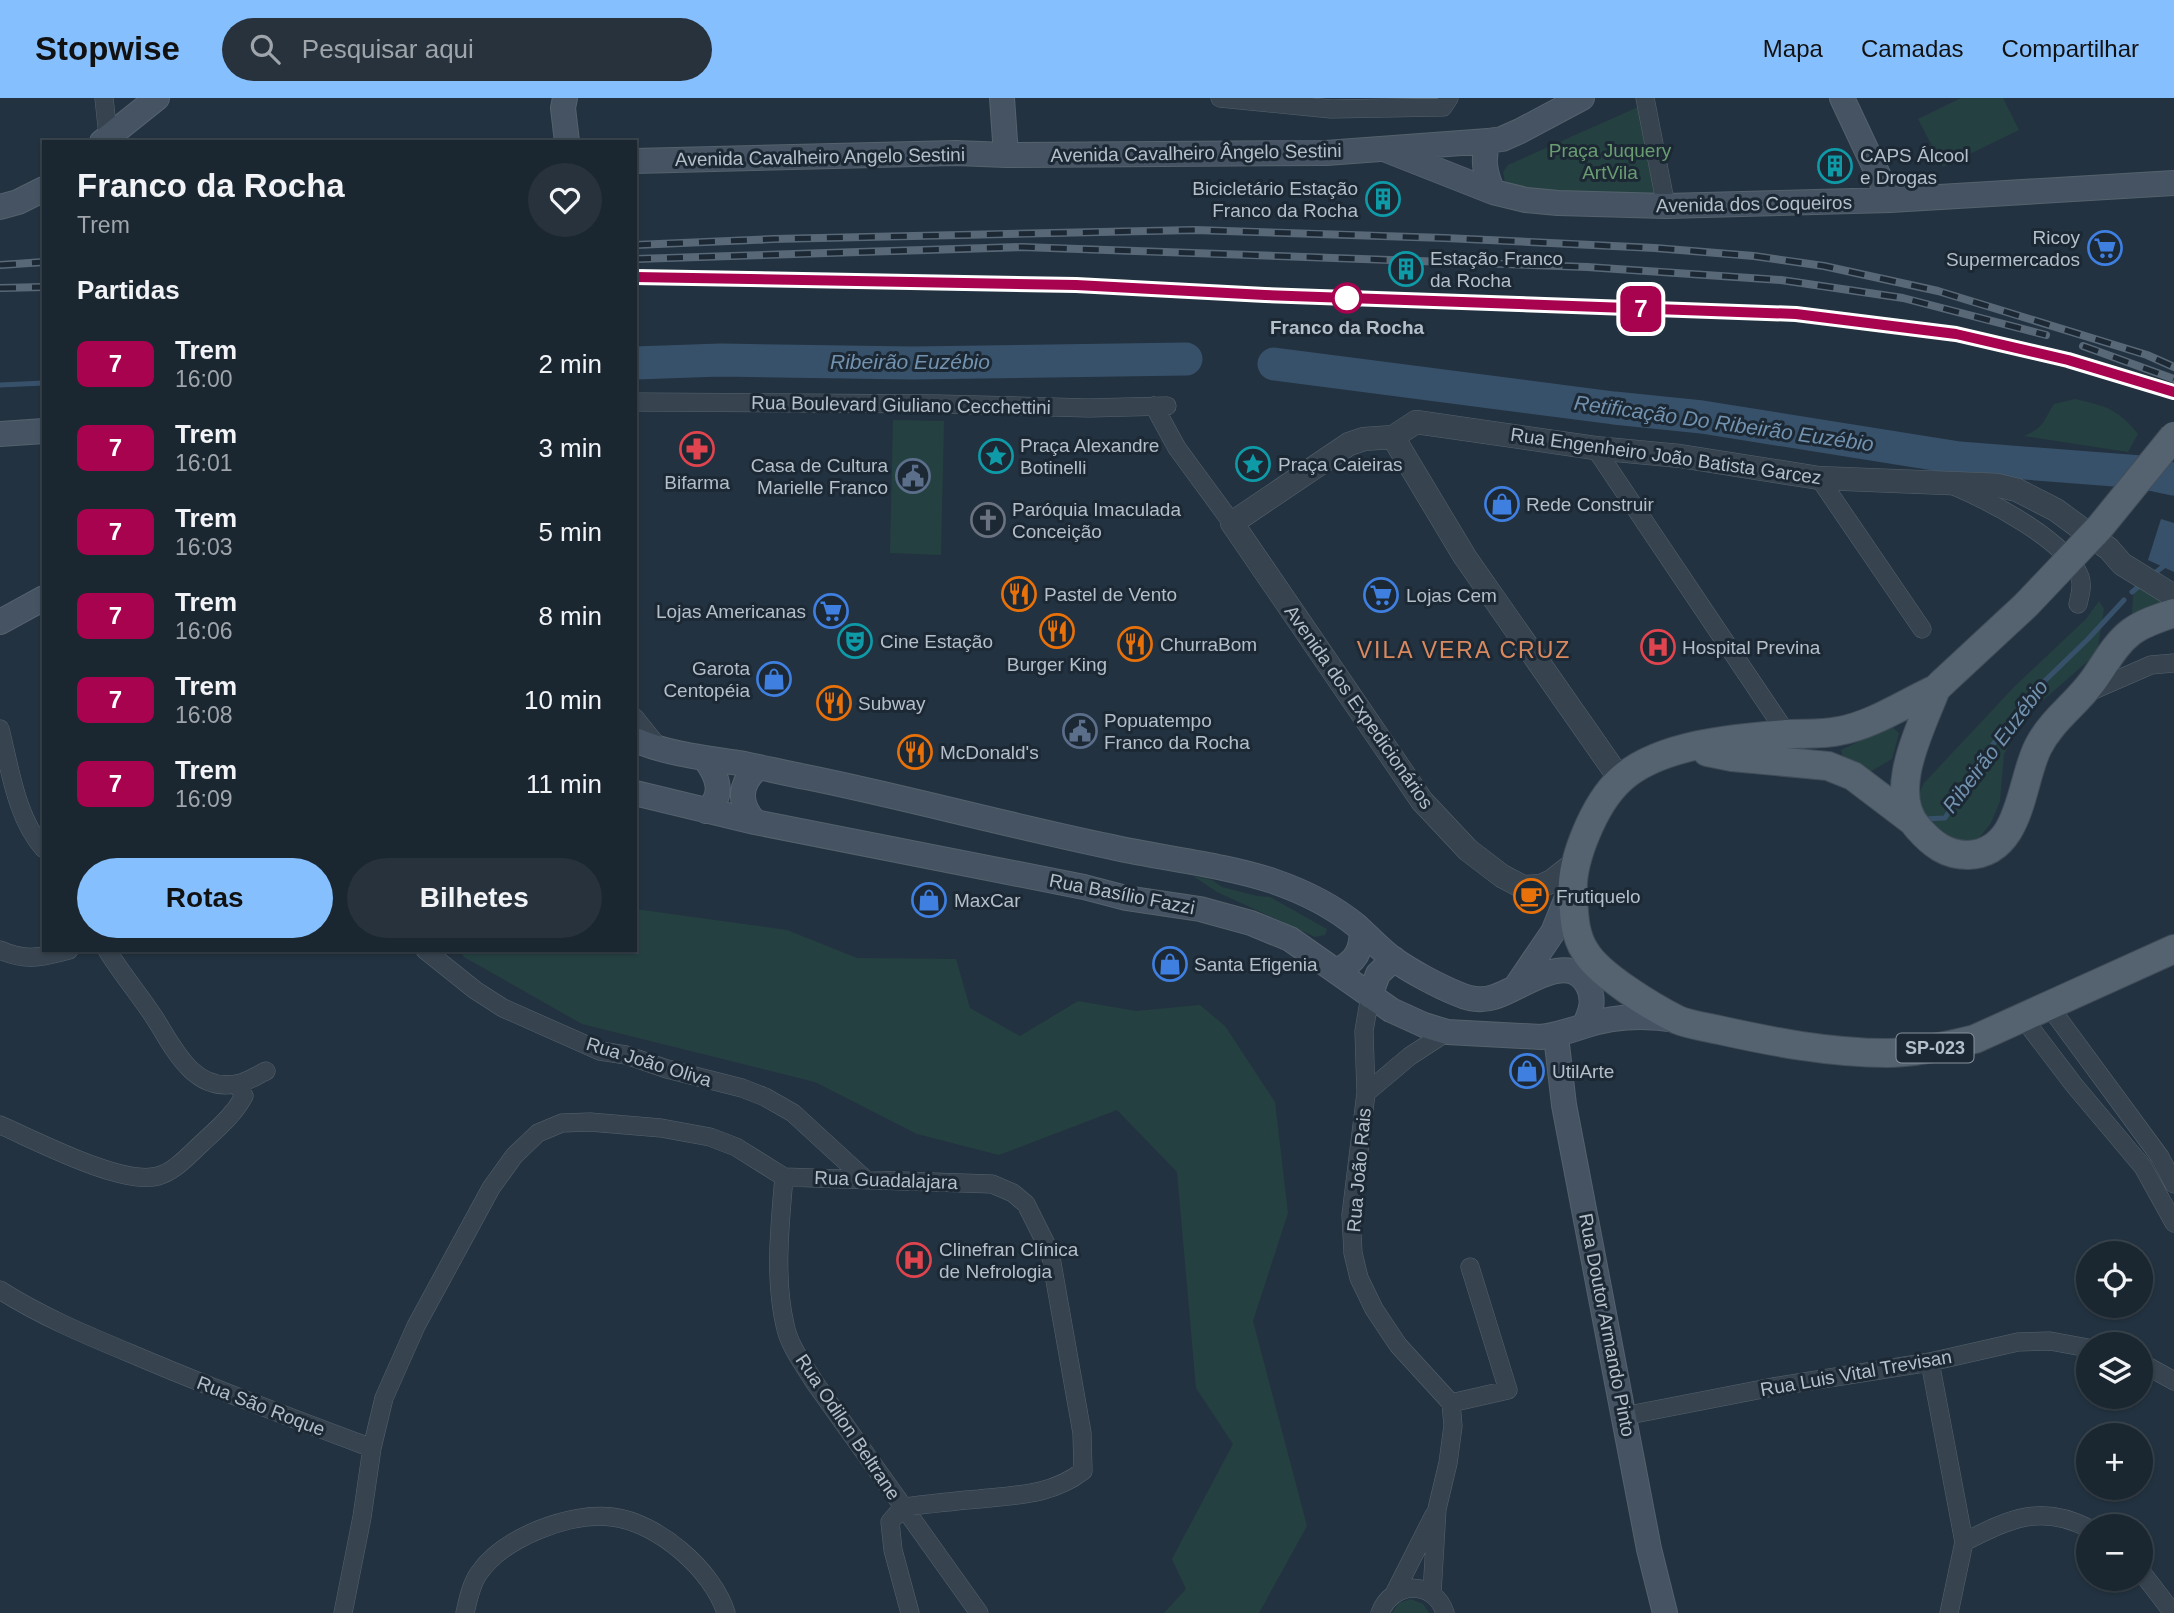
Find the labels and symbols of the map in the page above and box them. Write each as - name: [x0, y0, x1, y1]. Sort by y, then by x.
- street label: Avenida Cavalheiro Ângelo Sestini: [1050, 140, 1342, 166]
- park label: Praça Juquery ArtVila: [1549, 140, 1672, 183]
- street label: Avenida Cavalheiro Angelo Sestini: [675, 144, 965, 170]
- place label: CAPS Álcool e Drogas: [1860, 145, 1969, 188]
- building icon: CAPS Álcool e Drogas: [1816, 147, 1854, 185]
- place label: Bicicletário Estação Franco da Rocha: [1192, 178, 1358, 221]
- building icon: Bicicletário Estação Franco da Rocha: [1364, 180, 1402, 218]
- street label: Avenida dos Coqueiros: [1656, 192, 1852, 216]
- place label: Ricoy Supermercados: [1946, 227, 2080, 270]
- supermarket icon: Ricoy Supermercados: [2086, 229, 2124, 267]
- place label: Estação Franco da Rocha: [1430, 248, 1563, 291]
- building icon: Estação Franco da Rocha: [1387, 250, 1425, 288]
- marker: Franco da Rocha: [1332, 283, 1362, 313]
- line badge: 7: [1618, 286, 1664, 332]
- place label: Franco da Rocha: [1270, 317, 1424, 338]
- water label: Ribeirão Euzébio: [830, 350, 990, 373]
- water label: Retificação Do Ribeirão Euzébio: [1573, 391, 1876, 455]
- street label: Rua Boulevard Giuliano Cecchettini: [751, 392, 1051, 418]
- street label: Rua Engenheiro João Batista Garcez: [1509, 424, 1823, 488]
- pharmacy icon: Bifarma: [678, 430, 716, 468]
- place label: Praça Alexandre Botinelli: [1020, 435, 1159, 478]
- place icon: Praça Alexandre Botinelli: [977, 437, 1015, 475]
- place icon: Praça Caieiras: [1234, 445, 1272, 483]
- place label: Praça Caieiras: [1278, 454, 1403, 475]
- place label: Casa de Cultura Marielle Franco: [751, 455, 888, 498]
- public building icon: Casa de Cultura Marielle Franco: [894, 457, 932, 495]
- place label: Bifarma: [664, 472, 730, 493]
- shop icon: Rede Construir: [1483, 485, 1521, 523]
- place label: Rede Construir: [1526, 494, 1654, 515]
- place label: Paróquia Imaculada Conceição: [1012, 499, 1181, 542]
- church icon: Paróquia Imaculada Conceição: [969, 501, 1007, 539]
- restaurant icon: Pastel de Vento: [1000, 575, 1038, 613]
- supermarket icon: Lojas Cem: [1362, 576, 1400, 614]
- place label: Pastel de Vento: [1044, 584, 1177, 605]
- place label: Lojas Cem: [1406, 585, 1497, 606]
- supermarket icon: Lojas Americanas: [812, 592, 850, 630]
- place label: Lojas Americanas: [656, 601, 806, 622]
- street label: Avenida dos Expedicionários: [1281, 601, 1437, 813]
- restaurant icon: Burger King: [1038, 612, 1076, 650]
- theatre icon: Cine Estação: [836, 622, 874, 660]
- restaurant icon: ChurraBom: [1116, 625, 1154, 663]
- hospital icon: Hospital Previna: [1639, 628, 1677, 666]
- place label: Cine Estação: [880, 631, 993, 652]
- place label: ChurraBom: [1160, 634, 1257, 655]
- district label: VILA VERA CRUZ: [1357, 637, 1571, 663]
- place label: Hospital Previna: [1682, 637, 1821, 658]
- place label: Burger King: [1007, 654, 1107, 675]
- place label: Garota Centopéia: [663, 658, 750, 701]
- shop icon: Garota Centopéia: [755, 660, 793, 698]
- water label: Ribeirão Euzébio: [1938, 675, 2052, 817]
- restaurant icon: Subway: [815, 684, 853, 722]
- place label: Subway: [858, 693, 926, 714]
- place label: Popuatempo Franco da Rocha: [1104, 710, 1250, 753]
- public building icon: Popuatempo Franco da Rocha: [1061, 712, 1099, 750]
- restaurant icon: McDonald's: [896, 733, 934, 771]
- place label: McDonald's: [940, 742, 1039, 763]
- street label: Rua Basílio Fazzi: [1047, 870, 1197, 918]
- cafe icon: Frutiquelo: [1512, 877, 1550, 915]
- shop icon: MaxCar: [910, 881, 948, 919]
- place label: Frutiquelo: [1556, 886, 1641, 907]
- place label: MaxCar: [954, 890, 1021, 911]
- shop icon: Santa Efigenia: [1151, 945, 1189, 983]
- place label: Santa Efigenia: [1194, 954, 1318, 975]
- street label: Rua João Oliva: [584, 1033, 715, 1091]
- road number: SP-023: [1896, 1034, 1974, 1063]
- shop icon: UtilArte: [1508, 1052, 1546, 1090]
- place label: UtilArte: [1552, 1061, 1614, 1082]
- street label: Rua João Rais: [1343, 1107, 1375, 1233]
- street label: Rua Guadalajara: [814, 1167, 959, 1193]
- street label: Rua Doutor Armando Pinto: [1575, 1212, 1639, 1438]
- place label: Clinefran Clínica de Nefrologia: [939, 1239, 1079, 1282]
- hospital icon: Clinefran Clínica de Nefrologia: [895, 1241, 933, 1279]
- street label: Rua Luis Vital Trevisan: [1759, 1346, 1953, 1400]
- street label: Rua Odilon Beltrane: [791, 1350, 905, 1504]
- street label: Rua São Roque: [194, 1372, 328, 1440]

